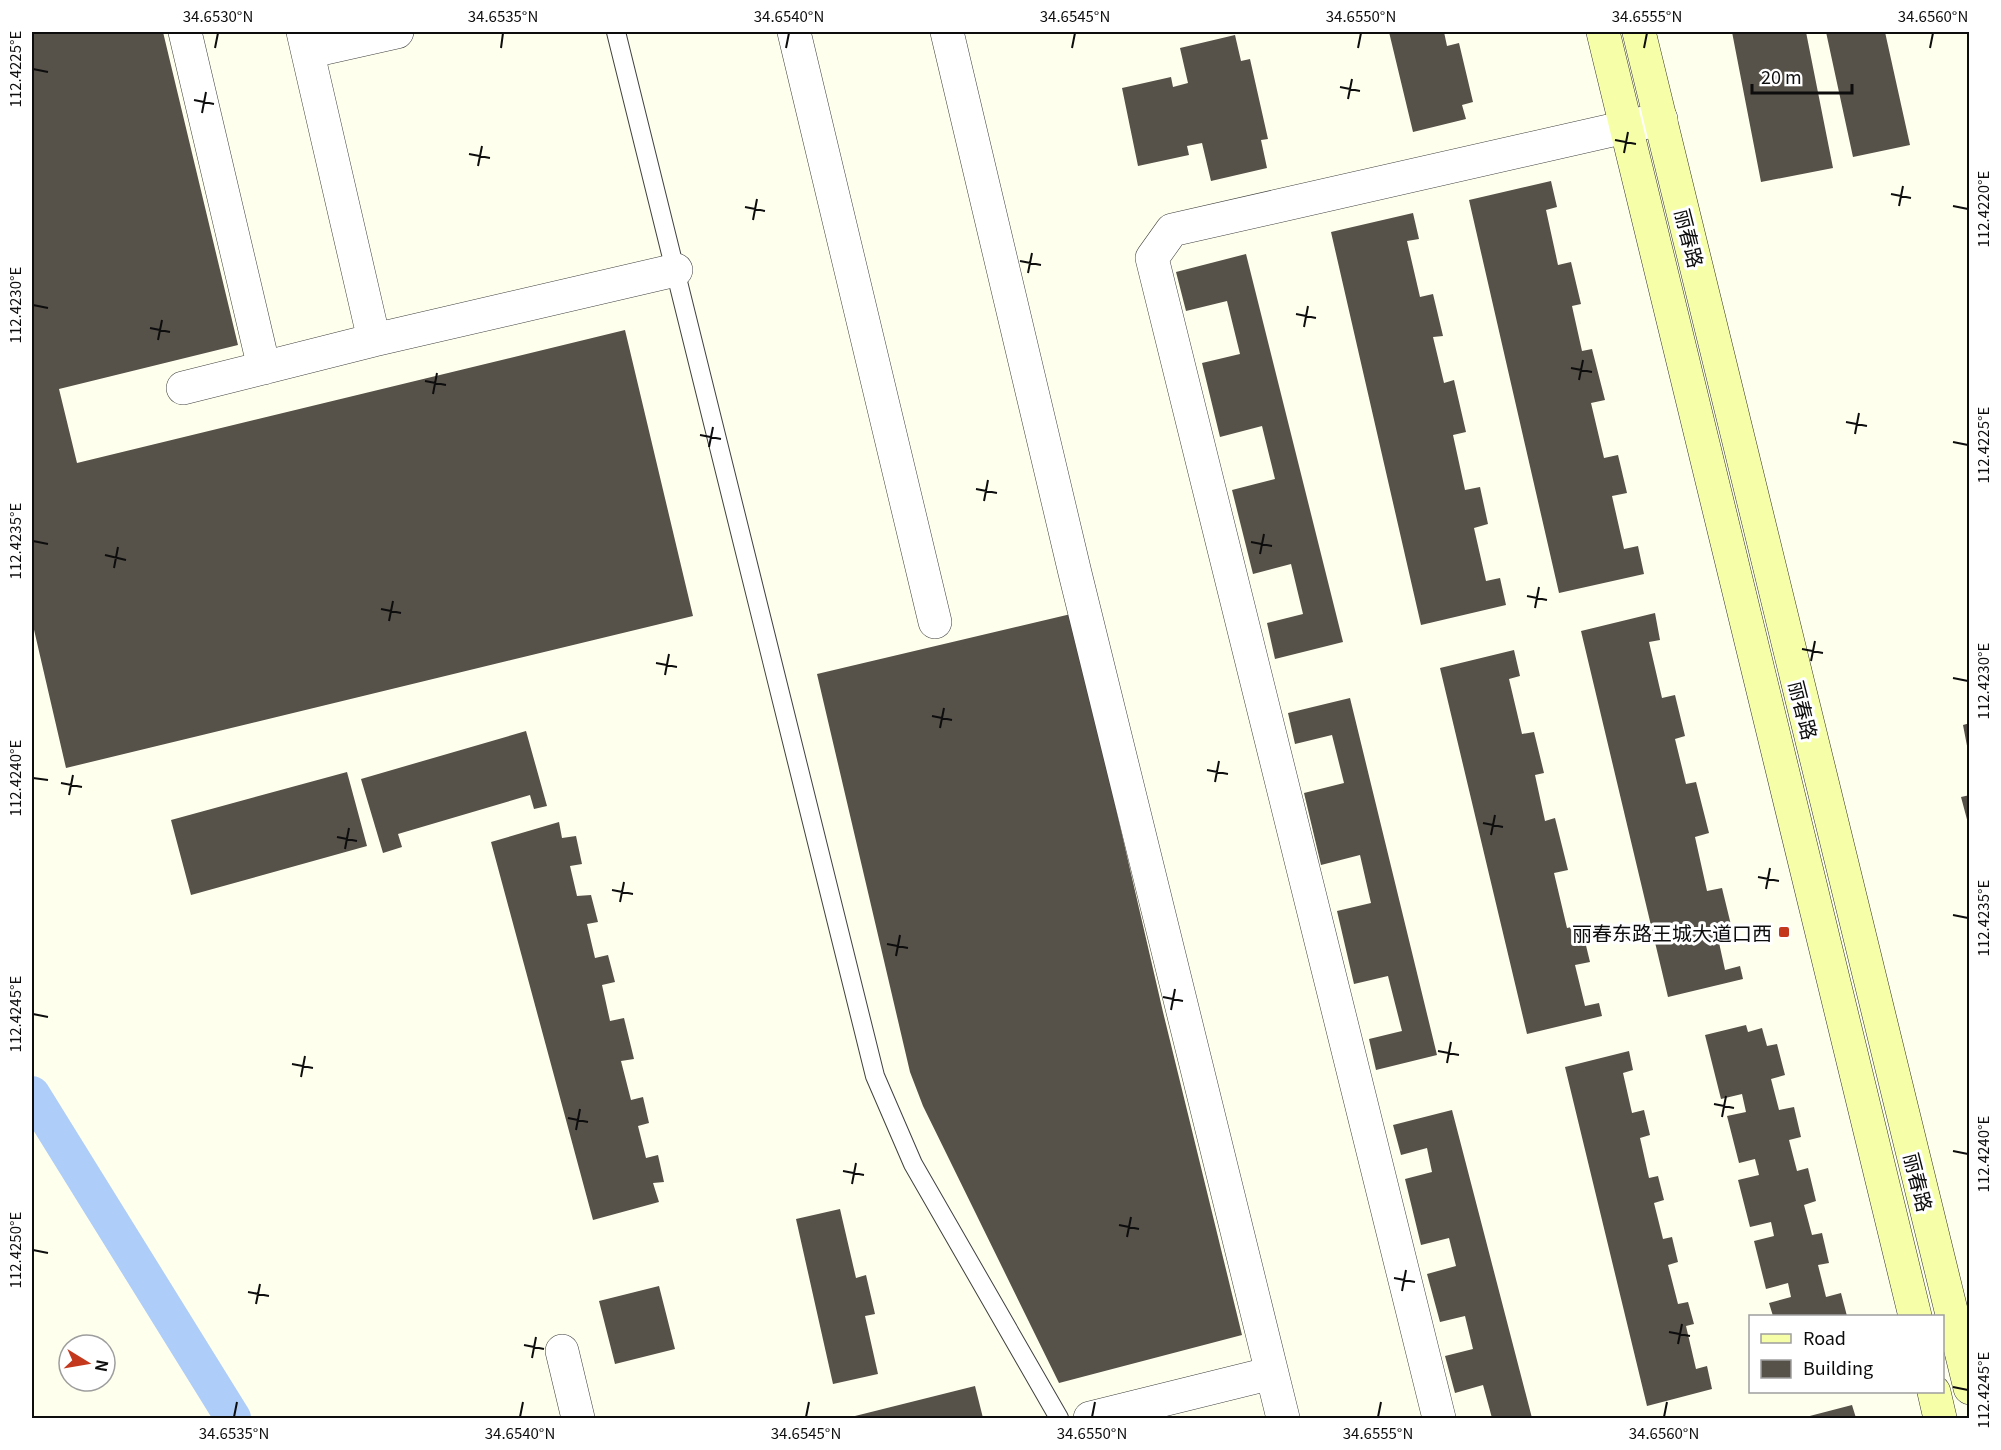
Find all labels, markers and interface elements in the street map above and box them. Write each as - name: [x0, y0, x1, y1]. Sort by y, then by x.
- text: 34.6530°N: [183, 5, 253, 26]
- text: 34.6535°N: [468, 5, 538, 26]
- text: 34.6540°N: [754, 5, 824, 26]
- text: 34.6545°N: [1040, 5, 1110, 26]
- text: 34.6550°N: [1326, 5, 1396, 26]
- text: 34.6555°N: [1612, 5, 1682, 26]
- text: 34.6560°N: [1898, 5, 1968, 26]
- text: 112.4225°E: [4, 30, 25, 107]
- scale bar: [1752, 57, 1852, 95]
- text: 20 m: [1761, 63, 1802, 89]
- text: 112.4220°E: [1972, 170, 1993, 247]
- street label: 丽春路: [1669, 205, 1711, 271]
- text: 112.4230°E: [4, 266, 25, 343]
- text: 112.4225°E: [1972, 406, 1993, 483]
- text: 112.4235°E: [4, 502, 25, 579]
- text: 112.4230°E: [1972, 642, 1993, 719]
- street label: 丽春路: [1783, 677, 1825, 743]
- text: 112.4240°E: [4, 739, 25, 816]
- text: 112.4235°E: [1972, 879, 1993, 956]
- place label: 丽春东路王城大道口西: [1572, 918, 1772, 947]
- marker: 丽春东路王城大道口西: [1777, 925, 1791, 939]
- text: 112.4245°E: [4, 975, 25, 1052]
- text: 112.4240°E: [1972, 1115, 1993, 1192]
- street label: 丽春路: [1898, 1149, 1940, 1215]
- text: 112.4250°E: [4, 1211, 25, 1288]
- legend: [1749, 1315, 1944, 1393]
- text: Road: [1803, 1324, 1846, 1350]
- north arrow: [57, 1333, 117, 1393]
- text: 112.4245°E: [1972, 1351, 1993, 1428]
- text: Building: [1803, 1354, 1873, 1380]
- text: N: [90, 1358, 116, 1374]
- text: 34.6535°N: [199, 1422, 269, 1443]
- text: 34.6540°N: [485, 1422, 555, 1443]
- text: 34.6545°N: [771, 1422, 841, 1443]
- text: 34.6550°N: [1057, 1422, 1127, 1443]
- text: 34.6555°N: [1343, 1422, 1413, 1443]
- text: 34.6560°N: [1629, 1422, 1699, 1443]

